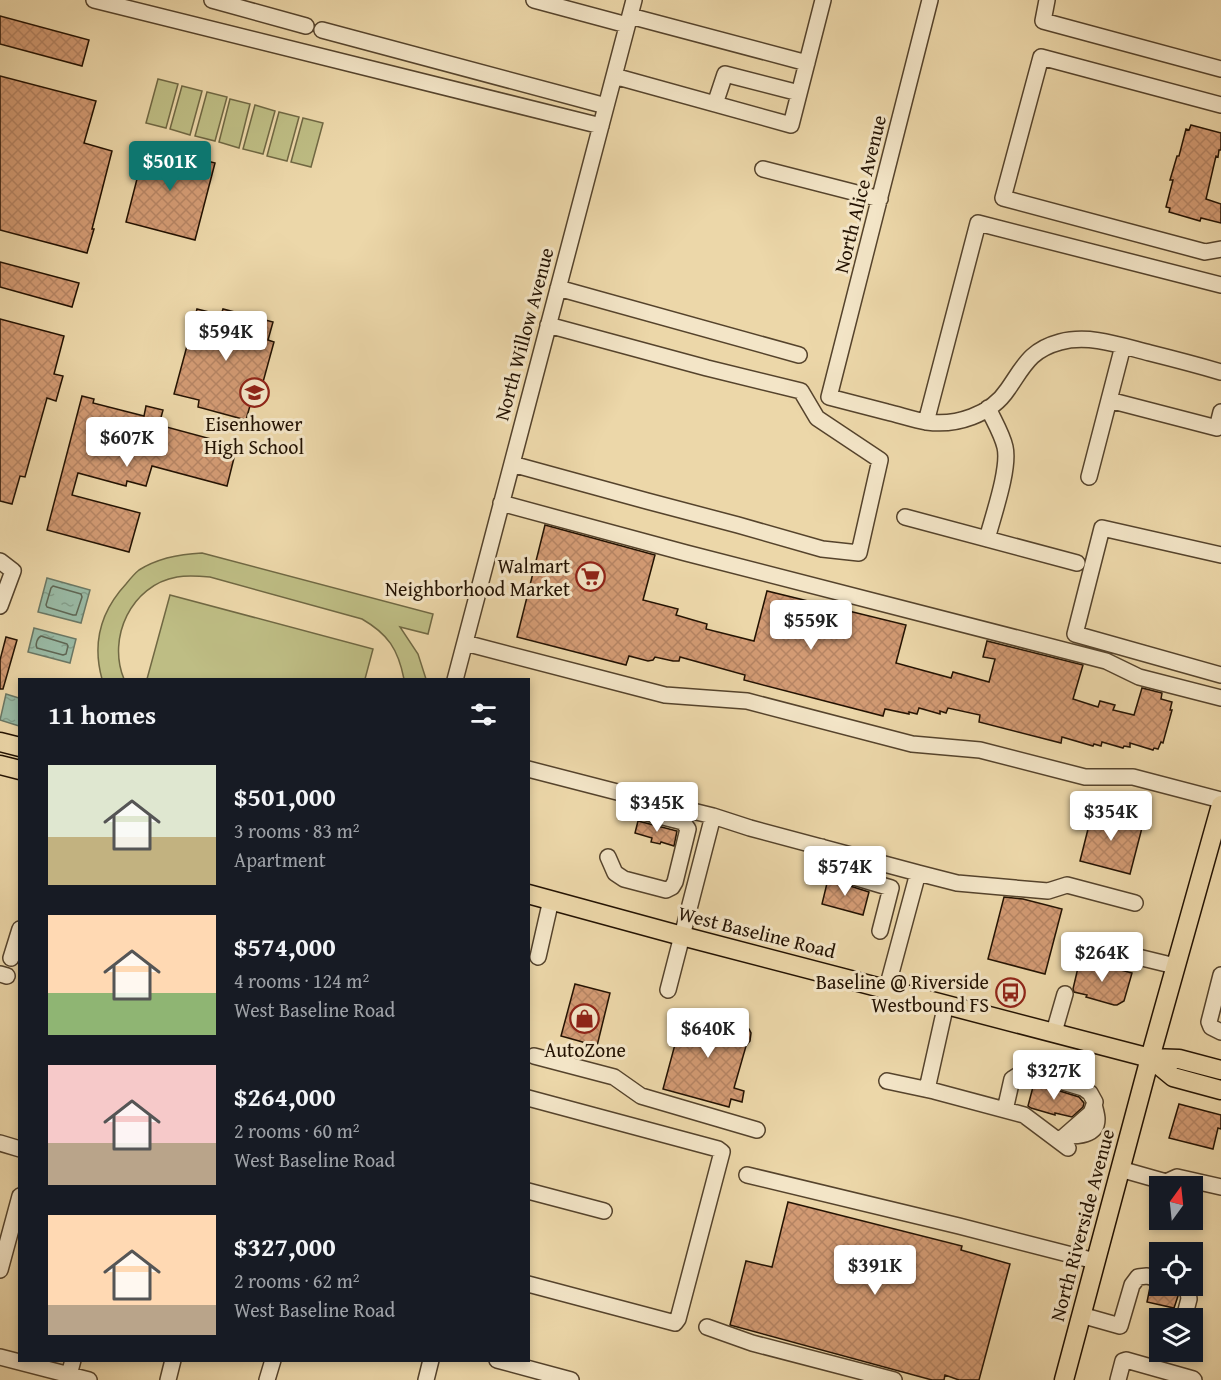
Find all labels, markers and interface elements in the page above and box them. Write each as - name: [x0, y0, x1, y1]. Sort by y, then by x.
- street label: North Alice Avenue: [826, 112, 893, 276]
- pin: $501K: [128, 141, 212, 192]
- text: $501K: [143, 146, 197, 175]
- street label: North Willow Avenue: [486, 244, 561, 424]
- pin: $594K: [184, 311, 268, 362]
- text: $594K: [199, 316, 253, 345]
- school or university icon: Eisenhower High School: [238, 377, 270, 409]
- place label: Eisenhower High School: [204, 409, 304, 461]
- pin: $607K: [85, 417, 169, 468]
- text: $607K: [100, 422, 154, 451]
- place label: Walmart Neighborhood Market: [385, 551, 570, 603]
- supermarket icon: Walmart Neighborhood Market: [575, 561, 607, 593]
- pin: $559K: [769, 600, 853, 651]
- text: $559K: [784, 605, 838, 634]
- text: 11 homes: [48, 695, 156, 734]
- icon: filters: [467, 698, 500, 731]
- text: $501,000: [234, 777, 336, 816]
- pin: $345K: [615, 782, 699, 833]
- text: $345K: [630, 787, 684, 816]
- icon: home: [96, 789, 168, 861]
- pin: $354K: [1069, 791, 1153, 842]
- text: $354K: [1084, 796, 1138, 825]
- text: 3 rooms · 83 m²: [234, 816, 360, 845]
- text: Apartment: [234, 845, 326, 874]
- pin: $574K: [803, 846, 887, 897]
- text: $574K: [818, 851, 872, 880]
- street label: West Baseline Road: [675, 898, 839, 965]
- text: $574,000: [234, 927, 336, 966]
- pin: $264K: [1060, 932, 1144, 983]
- text: $264K: [1075, 937, 1129, 966]
- icon: home: [96, 939, 168, 1011]
- text: 4 rooms · 124 m²: [234, 966, 369, 995]
- place label: Baseline @ Riverside Westbound FS: [816, 967, 989, 1019]
- bus stop icon: Baseline @ Riverside Westbound FS: [994, 977, 1026, 1009]
- text: West Baseline Road: [234, 995, 395, 1024]
- shop icon: AutoZone: [569, 1003, 601, 1035]
- pin: $640K: [666, 1008, 750, 1059]
- text: $640K: [681, 1013, 735, 1042]
- place label: AutoZone: [544, 1035, 626, 1064]
- pin: $327K: [1012, 1050, 1096, 1101]
- text: $327K: [1027, 1055, 1081, 1084]
- text: $264,000: [234, 1077, 336, 1116]
- icon: home: [96, 1089, 168, 1161]
- text: 2 rooms · 60 m²: [234, 1116, 360, 1145]
- street label: North Riverside Avenue: [1042, 1126, 1121, 1324]
- text: West Baseline Road: [234, 1145, 395, 1174]
- north arrow: [1149, 1176, 1203, 1230]
- map controls: [1149, 1176, 1203, 1362]
- text: $327,000: [234, 1227, 336, 1266]
- icon: home: [96, 1239, 168, 1311]
- button: locate: [1149, 1242, 1203, 1296]
- pin: $391K: [833, 1245, 917, 1296]
- text: $391K: [848, 1250, 902, 1279]
- text: 2 rooms · 62 m²: [234, 1266, 360, 1295]
- text: West Baseline Road: [234, 1295, 395, 1324]
- button: layers: [1149, 1308, 1203, 1362]

